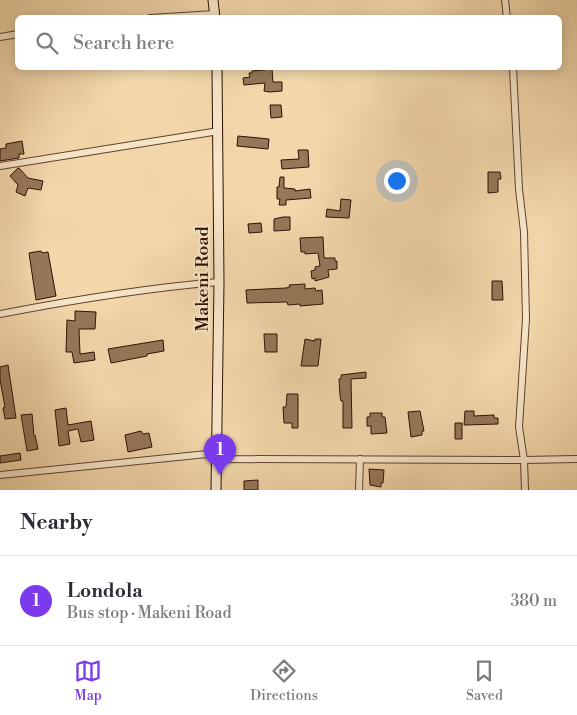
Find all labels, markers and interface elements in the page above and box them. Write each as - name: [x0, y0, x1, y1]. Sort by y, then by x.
- search box: [15, 15, 562, 70]
- icon: search: [33, 29, 61, 57]
- text: Search here: [73, 31, 174, 55]
- your location: [384, 168, 410, 194]
- street label: Makeni Road: [191, 225, 214, 332]
- pin: 1: [204, 434, 236, 475]
- text: Nearby: [20, 510, 93, 536]
- text: Londola: [67, 579, 143, 603]
- text: 1: [32, 591, 40, 611]
- text: 380 m: [510, 591, 557, 611]
- text: Bus stop · Makeni Road: [67, 603, 232, 623]
- tab: Map: [74, 657, 102, 705]
- tab: Directions: [250, 657, 318, 705]
- tab: Saved: [466, 657, 503, 705]

